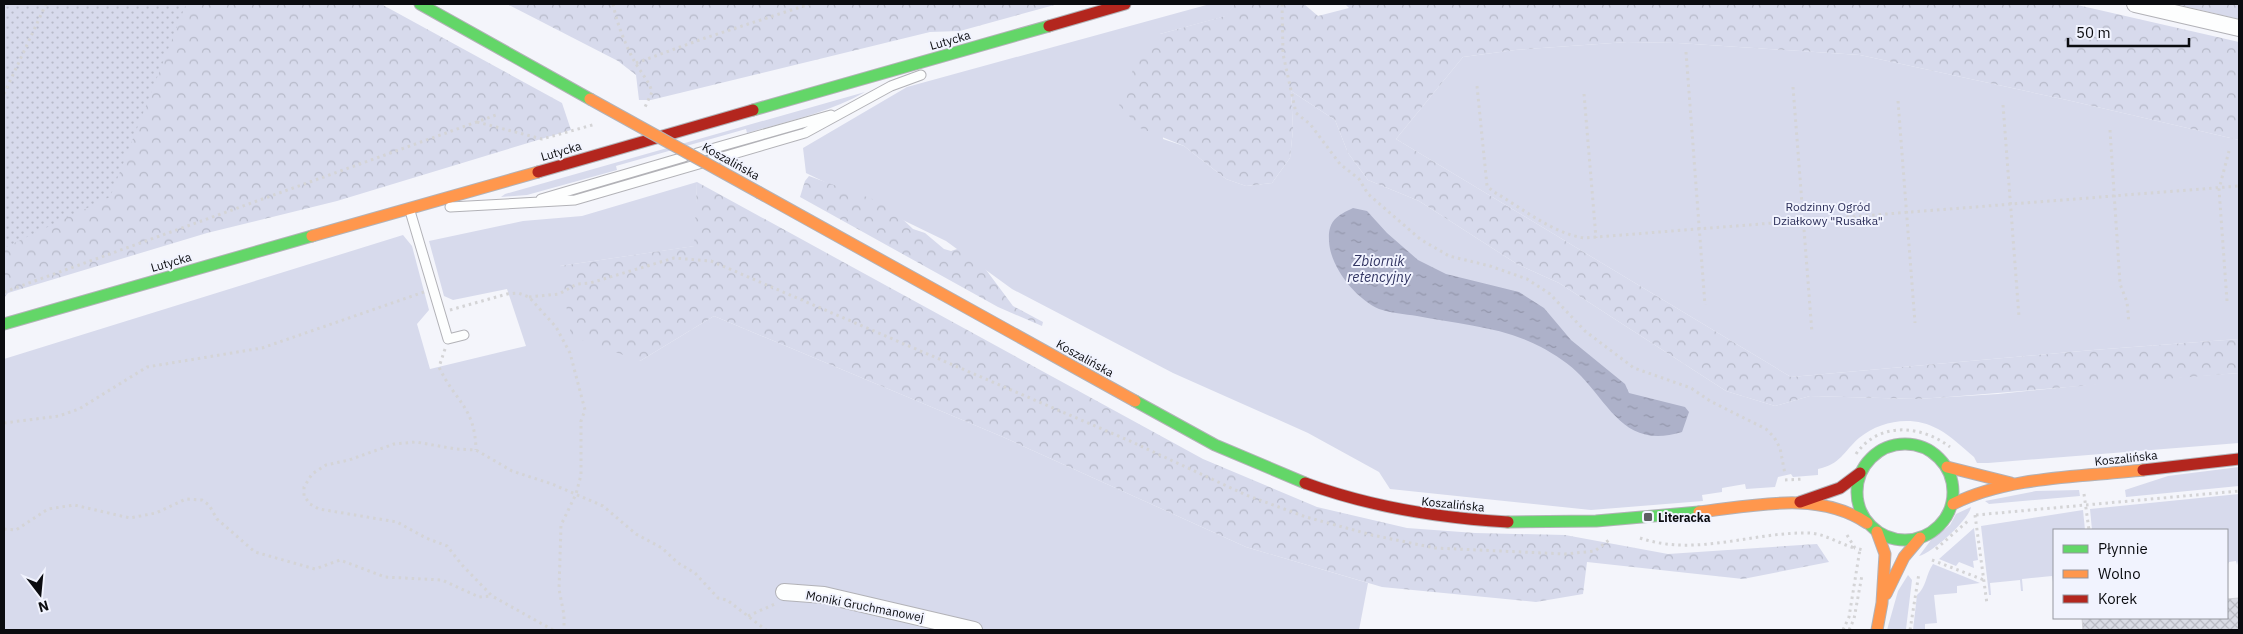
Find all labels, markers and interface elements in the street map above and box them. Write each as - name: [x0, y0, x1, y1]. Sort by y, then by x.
- scale bar: [2068, 15, 2189, 47]
- text: 50 m: [2076, 23, 2111, 42]
- street label: Lutycka: [928, 27, 973, 53]
- street label: Lutycka: [539, 138, 584, 164]
- street label: Koszalińska: [700, 139, 763, 183]
- park label: Rodzinny Ogród Działkowy "Rusałka": [1773, 199, 1883, 228]
- street label: Lutycka: [149, 249, 194, 275]
- water label: Zbiornik retencyjny: [1347, 252, 1412, 286]
- street label: Koszalińska: [1054, 336, 1117, 380]
- street label: Koszalińska: [2094, 447, 2159, 469]
- street label: Koszalińska: [1421, 493, 1486, 515]
- place label: Literacka: [1658, 510, 1711, 525]
- marker: Literacka: [1642, 511, 1654, 523]
- legend: [2053, 529, 2228, 619]
- text: Płynnie: [2098, 539, 2148, 558]
- text: Wolno: [2098, 564, 2141, 583]
- north arrow: [15, 569, 65, 619]
- street label: Moniki Gruchmanowej: [805, 587, 925, 625]
- text: Korek: [2098, 589, 2137, 608]
- text: N: [36, 596, 51, 617]

